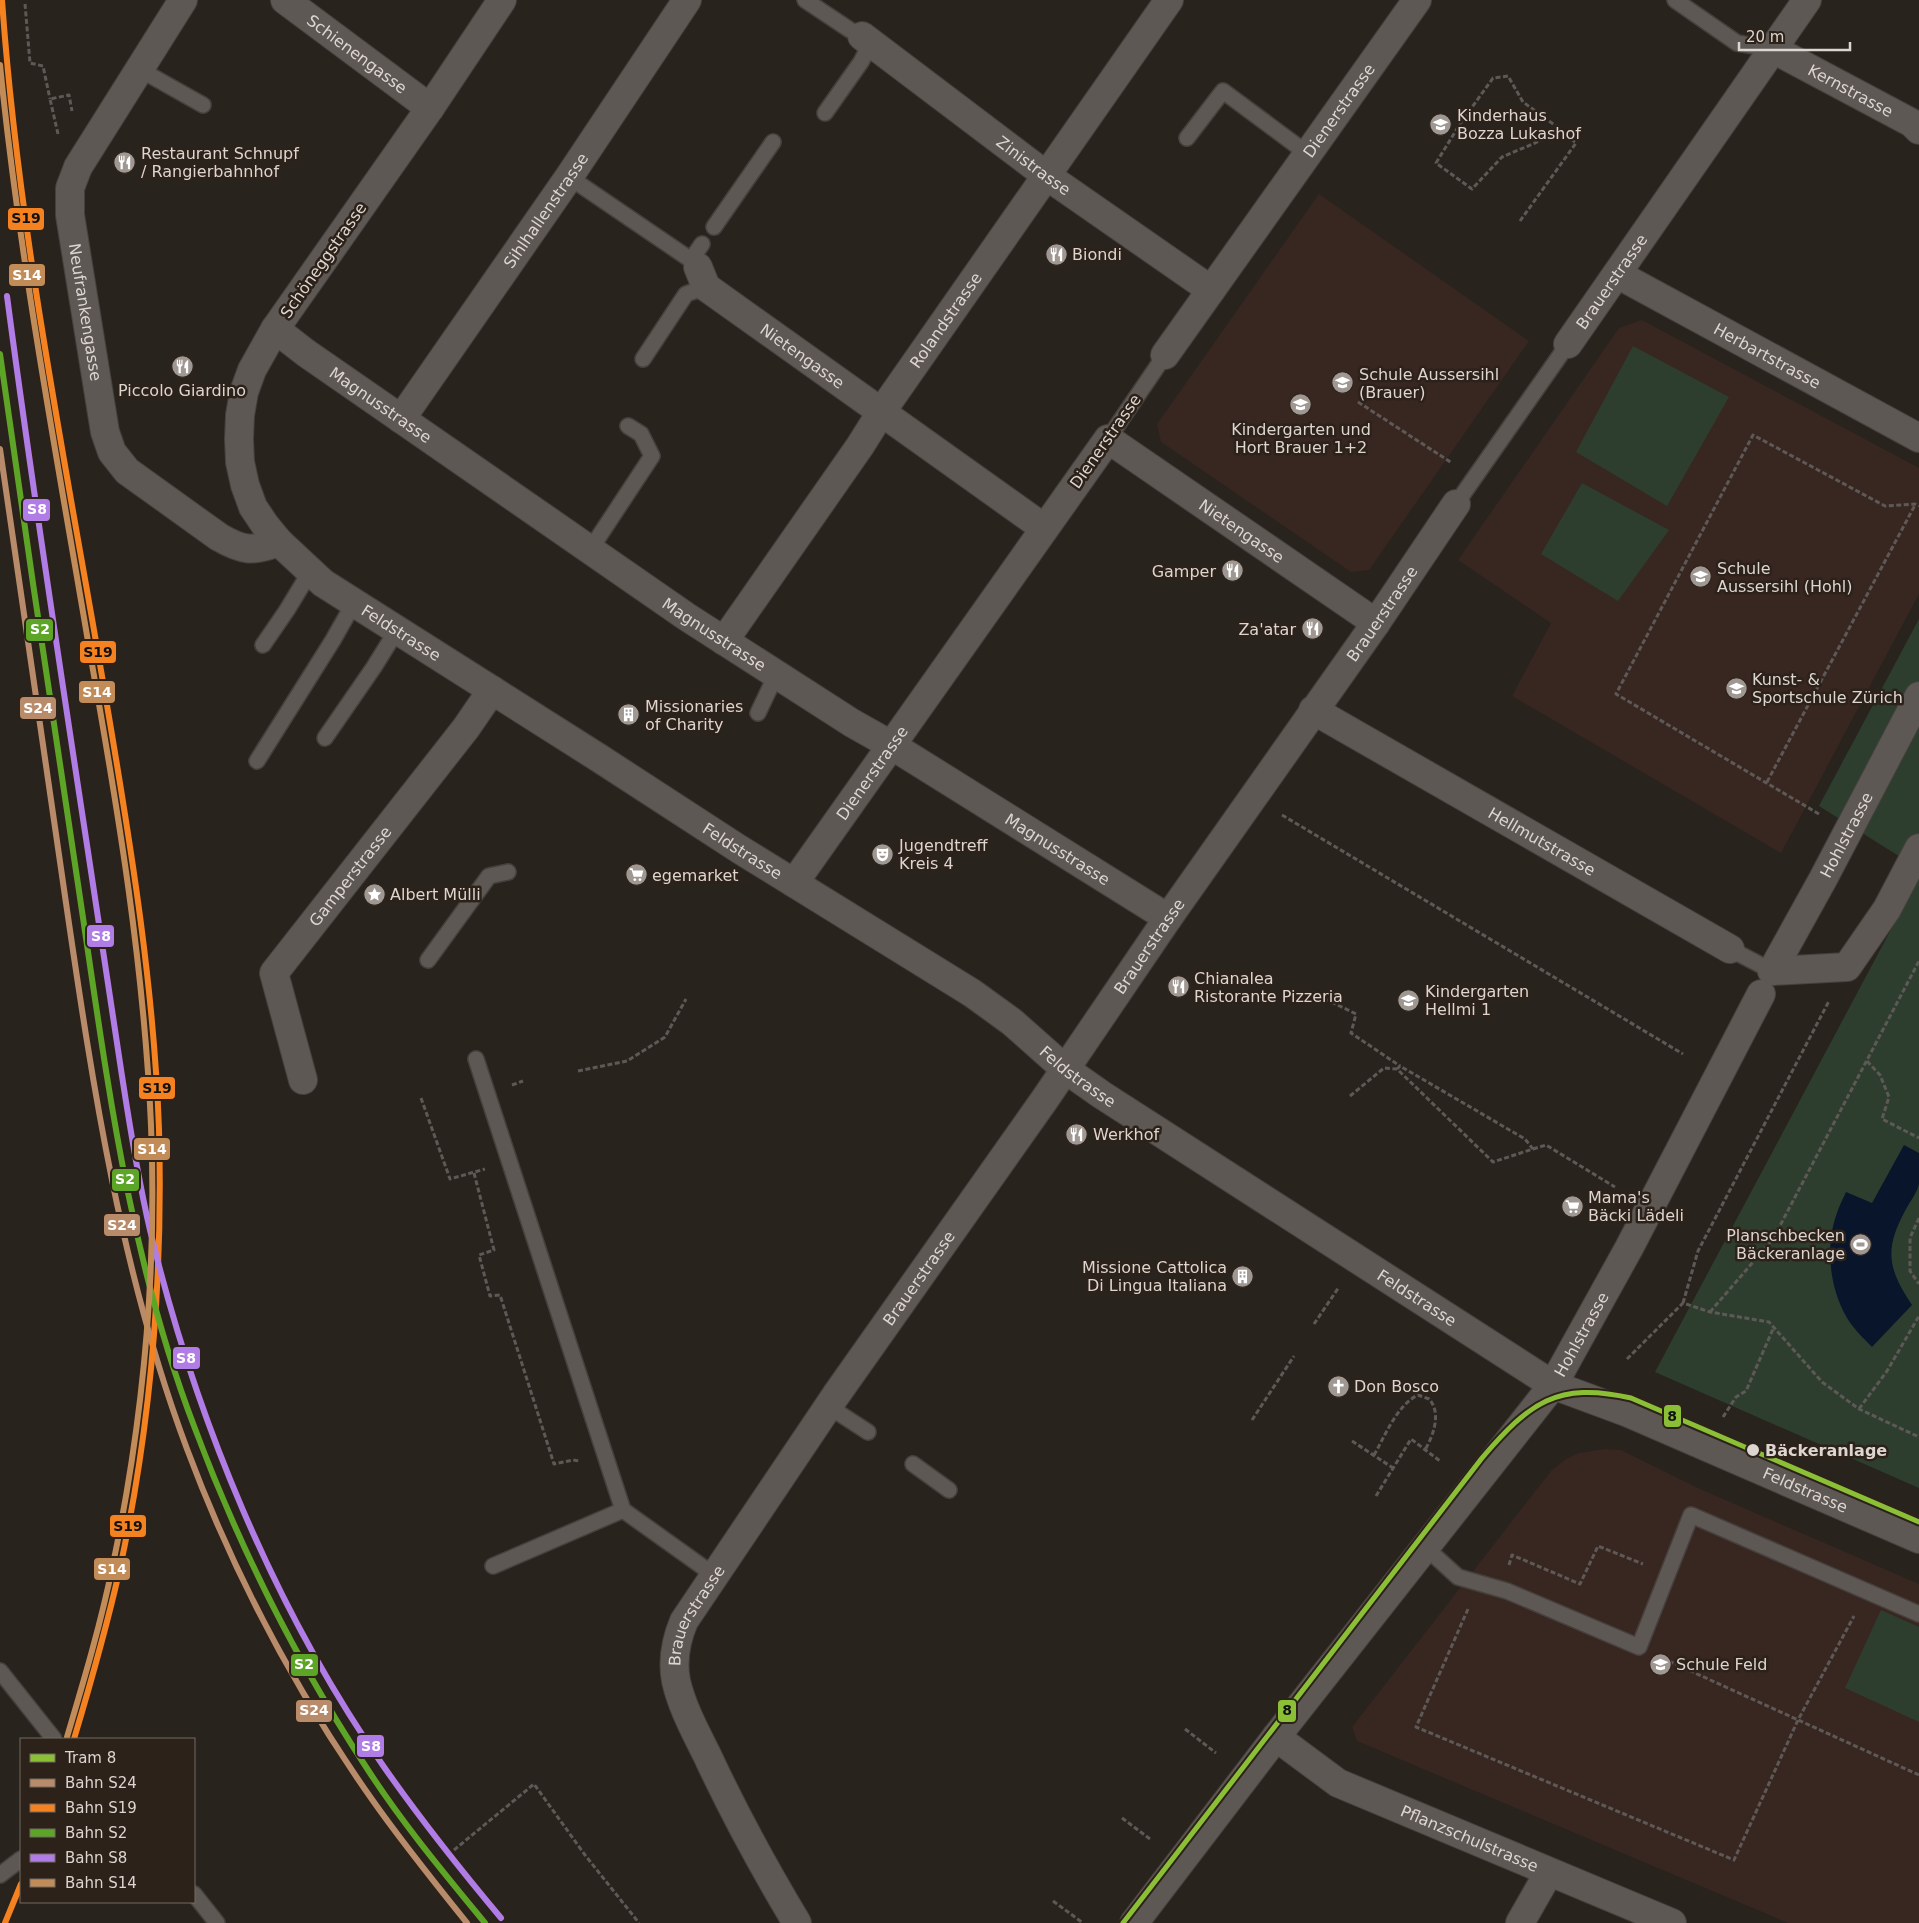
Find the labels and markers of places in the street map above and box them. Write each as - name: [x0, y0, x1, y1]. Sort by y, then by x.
- place label: Kinderhaus Bozza Lukashof: [1457, 106, 1581, 143]
- school or university icon: Kinderhaus Bozza Lukashof: [1429, 112, 1453, 136]
- place label: Restaurant Schnupf / Rangierbahnhof: [141, 144, 299, 181]
- restaurant icon: Restaurant Schnupf / Rangierbahnhof: [113, 150, 137, 174]
- restaurant icon: Biondi: [1044, 242, 1068, 266]
- place label: Biondi: [1072, 245, 1122, 264]
- restaurant icon: Piccolo Giardino: [170, 354, 194, 378]
- place label: Schule Aussersihl (Brauer): [1359, 365, 1499, 402]
- school or university icon: Schule Aussersihl (Brauer): [1331, 371, 1355, 395]
- place label: Piccolo Giardino: [118, 381, 246, 400]
- school or university icon: Kindergarten und Hort Brauer 1+2: [1289, 393, 1313, 417]
- place label: Kindergarten und Hort Brauer 1+2: [1231, 420, 1371, 457]
- restaurant icon: Gamper: [1220, 559, 1244, 583]
- place label: Schule Aussersihl (Hohl): [1717, 559, 1853, 596]
- place label: Gamper: [1152, 562, 1216, 581]
- school or university icon: Schule Aussersihl (Hohl): [1689, 565, 1713, 589]
- restaurant icon: Za'atar: [1300, 617, 1324, 641]
- place label: Za'atar: [1238, 620, 1296, 639]
- place label: Kunst- & Sportschule Zürich: [1752, 670, 1903, 707]
- school or university icon: Kunst- & Sportschule Zürich: [1724, 676, 1748, 700]
- place label: Missionaries of Charity: [645, 697, 743, 734]
- building icon: Missionaries of Charity: [617, 703, 641, 727]
- place label: Jugendtreff Kreis 4: [898, 836, 989, 873]
- theatre icon: Jugendtreff Kreis 4: [871, 842, 895, 866]
- supermarket icon: egemarket: [624, 863, 648, 887]
- place label: egemarket: [652, 866, 739, 885]
- place icon: Albert Mülli: [362, 882, 386, 906]
- place label: Albert Mülli: [390, 885, 481, 904]
- place label: Chianalea Ristorante Pizzeria: [1194, 969, 1343, 1006]
- restaurant icon: Chianalea Ristorante Pizzeria: [1166, 975, 1190, 999]
- place label: Kindergarten Hellmi 1: [1425, 982, 1529, 1019]
- school or university icon: Kindergarten Hellmi 1: [1397, 988, 1421, 1012]
- restaurant icon: Werkhof: [1065, 1122, 1089, 1146]
- place label: Werkhof: [1093, 1125, 1160, 1144]
- place label: Mama's Bäcki Lädeli: [1588, 1188, 1684, 1225]
- supermarket icon: Mama's Bäcki Lädeli: [1560, 1194, 1584, 1218]
- place label: Planschbecken Bäckeranlage: [1726, 1226, 1845, 1263]
- sports icon: Planschbecken Bäckeranlage: [1849, 1232, 1873, 1256]
- place label: Missione Cattolica Di Lingua Italiana: [1082, 1258, 1227, 1295]
- building icon: Missione Cattolica Di Lingua Italiana: [1231, 1264, 1255, 1288]
- church icon: Don Bosco: [1326, 1374, 1350, 1398]
- place label: Don Bosco: [1354, 1377, 1439, 1396]
- place label: Bäckeranlage: [1765, 1441, 1887, 1460]
- marker: Bäckeranlage: [1745, 1442, 1761, 1458]
- school or university icon: Schule Feld: [1648, 1652, 1672, 1676]
- place label: Schule Feld: [1676, 1655, 1767, 1674]

